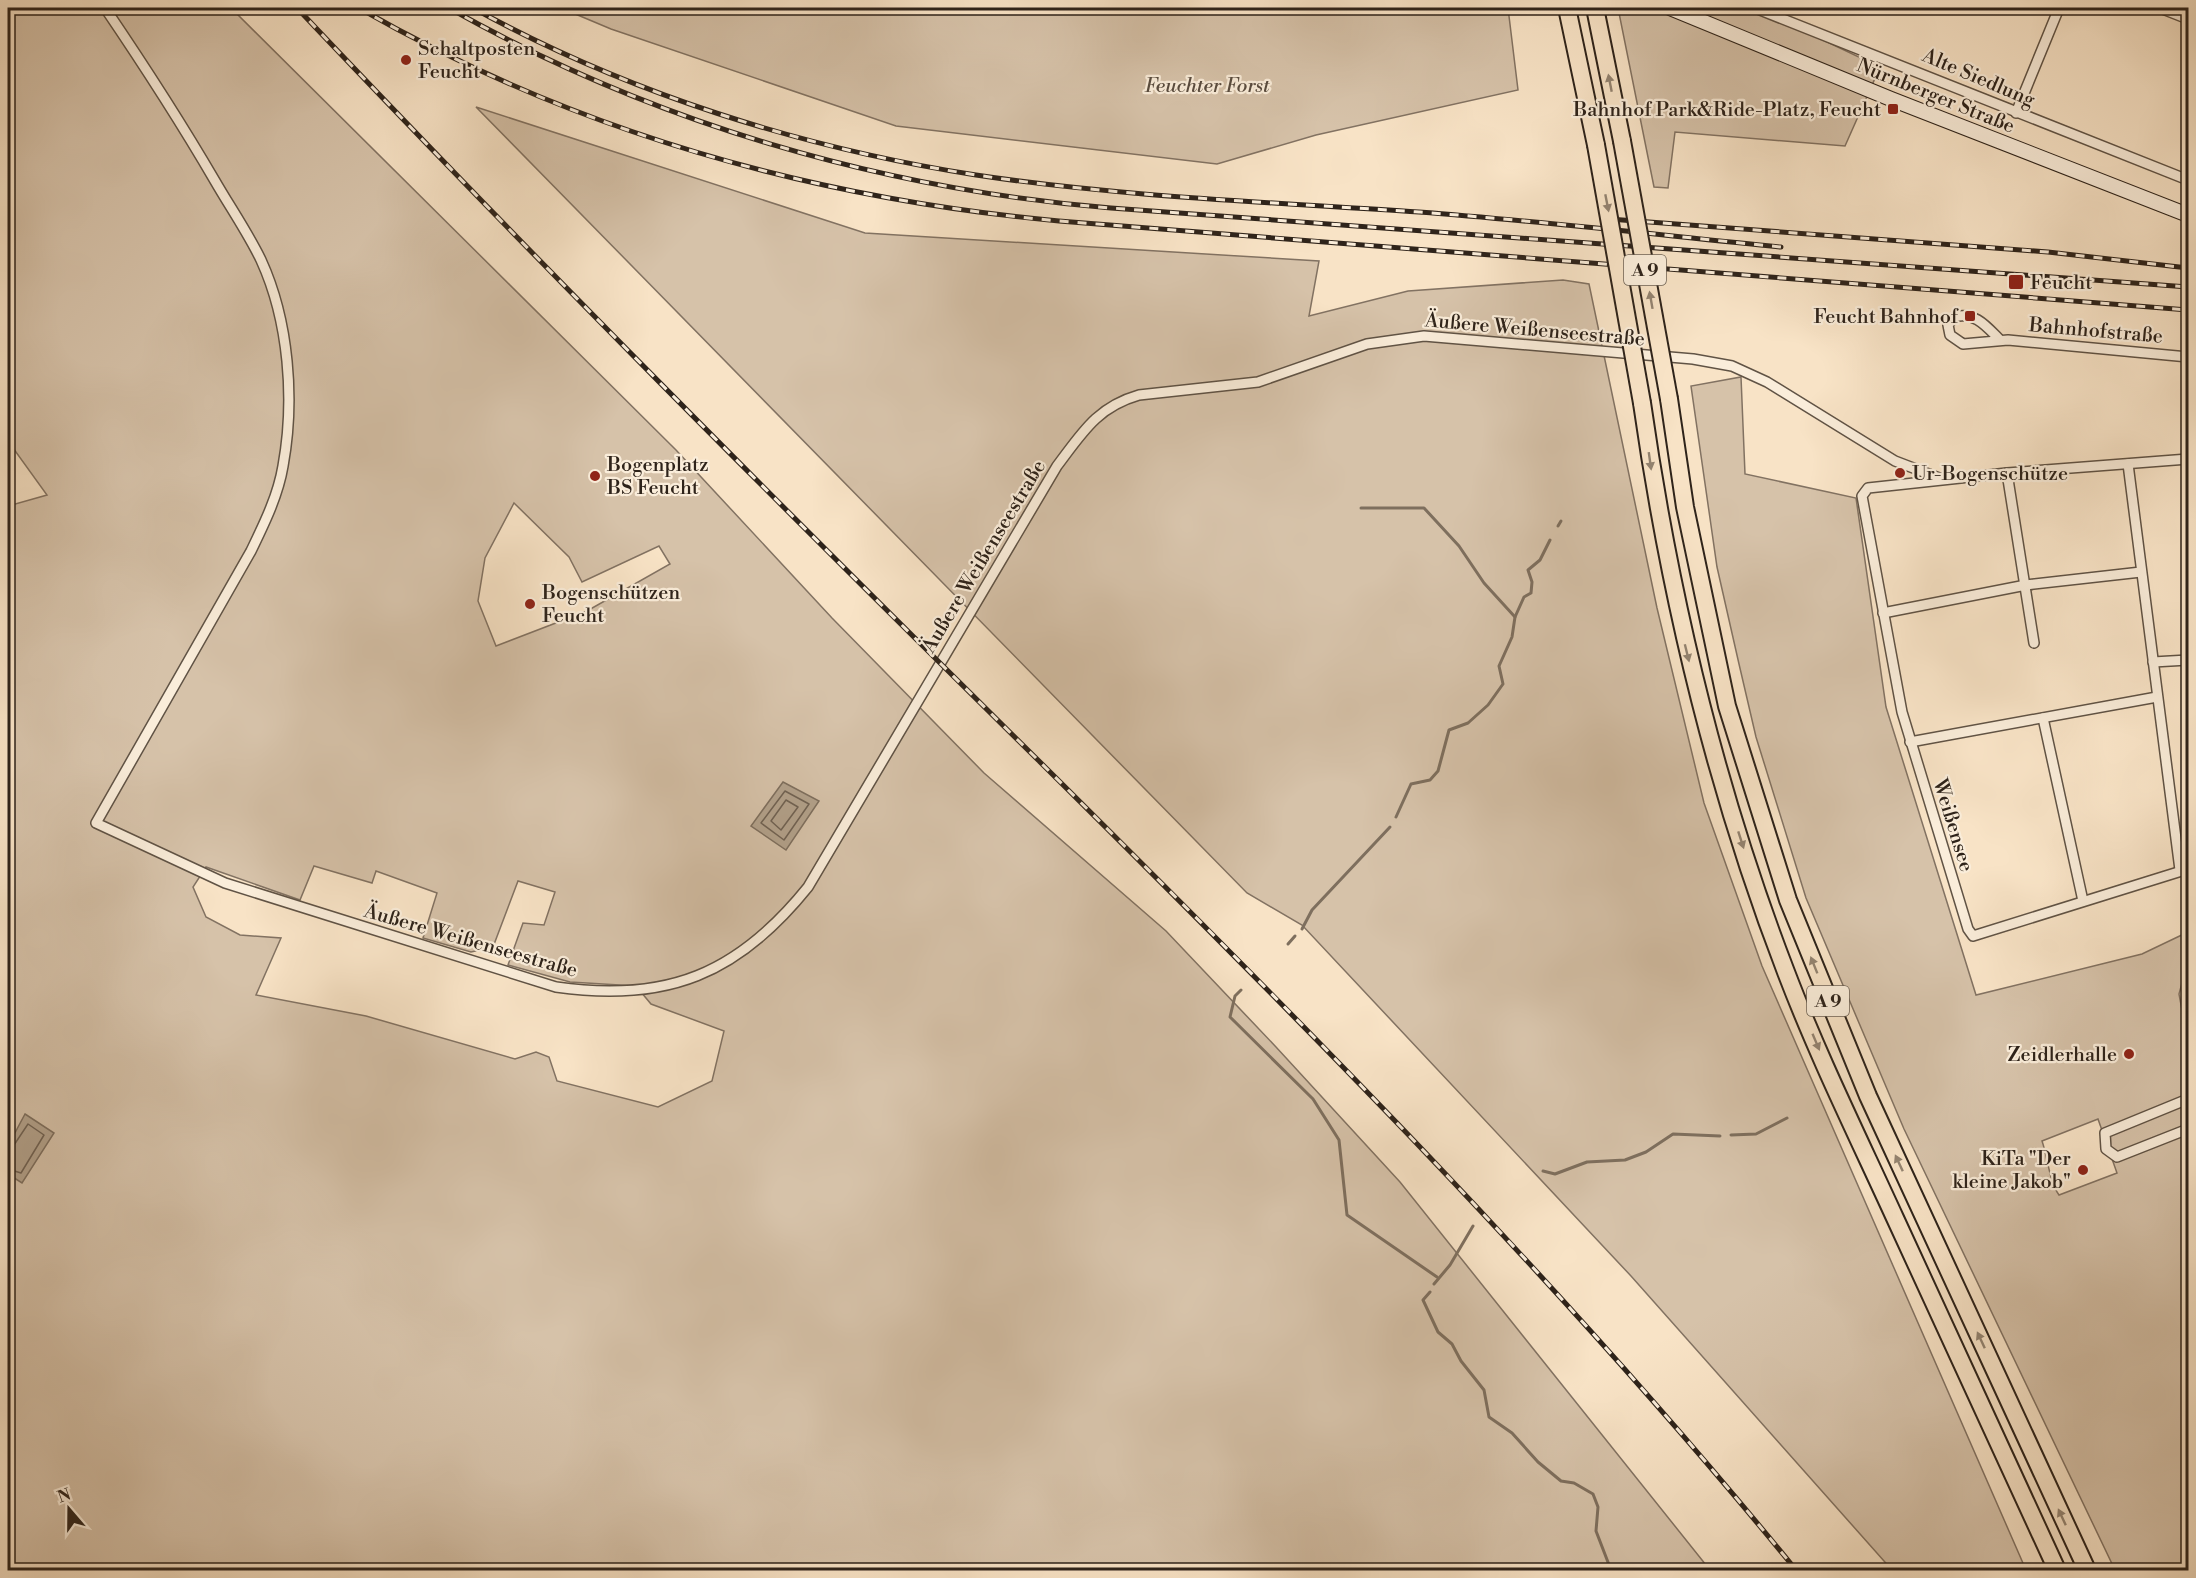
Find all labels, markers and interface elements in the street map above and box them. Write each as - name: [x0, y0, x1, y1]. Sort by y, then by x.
- place label: Schaltposten Feucht: [418, 37, 535, 85]
- street label: Alte Siedlung: [1917, 43, 2039, 114]
- marker: Schaltposten Feucht: [399, 53, 413, 67]
- street label: Nürnberger Straße: [1853, 53, 2018, 140]
- park label: Feuchter Forst: [1145, 74, 1270, 99]
- one-way arrow: [1605, 74, 1614, 93]
- place label: Bahnhof Park&Ride-Platz, Feucht: [1572, 98, 1881, 123]
- marker: Bahnhof Park&Ride-Platz, Feucht: [1886, 102, 1900, 116]
- one-way arrow: [1602, 194, 1611, 213]
- road number: A 9: [1624, 255, 1666, 285]
- place label: Feucht: [2030, 271, 2092, 296]
- marker: Feucht: [2007, 273, 2025, 291]
- one-way arrow: [1646, 290, 1655, 309]
- place label: Feucht Bahnhof: [1814, 305, 1959, 330]
- street label: Äußere Weißenseestraße: [1423, 307, 1646, 353]
- marker: Feucht Bahnhof: [1963, 309, 1977, 323]
- street label: Bahnhofstraße: [2027, 313, 2164, 350]
- one-way arrow: [1646, 452, 1655, 471]
- place label: Bogenplatz BS Feucht: [606, 453, 709, 501]
- street label: Äußere Weißenseestraße: [915, 455, 1052, 659]
- place label: Ur-Bogenschütze: [1912, 462, 2068, 487]
- marker: Ur-Bogenschütze: [1893, 466, 1907, 480]
- marker: Bogenplatz BS Feucht: [588, 469, 602, 483]
- place label: Bogenschützen Feucht: [541, 581, 680, 629]
- marker: Bogenschützen Feucht: [523, 597, 537, 611]
- one-way arrow: [1683, 643, 1693, 662]
- street label: Weißensee: [1926, 775, 1979, 875]
- one-way arrow: [1736, 831, 1746, 849]
- street label: Äußere Weißenseestraße: [360, 898, 580, 984]
- one-way arrow: [1809, 955, 1819, 973]
- road number: A 9: [1807, 986, 1849, 1016]
- one-way arrow: [1811, 1034, 1821, 1052]
- place label: Zeidlerhalle: [2008, 1043, 2117, 1068]
- marker: Zeidlerhalle: [2122, 1047, 2136, 1061]
- place label: KiTa "Der kleine Jakob": [1952, 1147, 2071, 1195]
- one-way arrow: [1895, 1154, 1904, 1171]
- marker: KiTa "Der kleine Jakob": [2076, 1163, 2090, 1177]
- one-way arrow: [1976, 1332, 1985, 1349]
- north arrow: [39, 1479, 99, 1539]
- text: N: [55, 1484, 74, 1507]
- one-way arrow: [2058, 1509, 2067, 1526]

